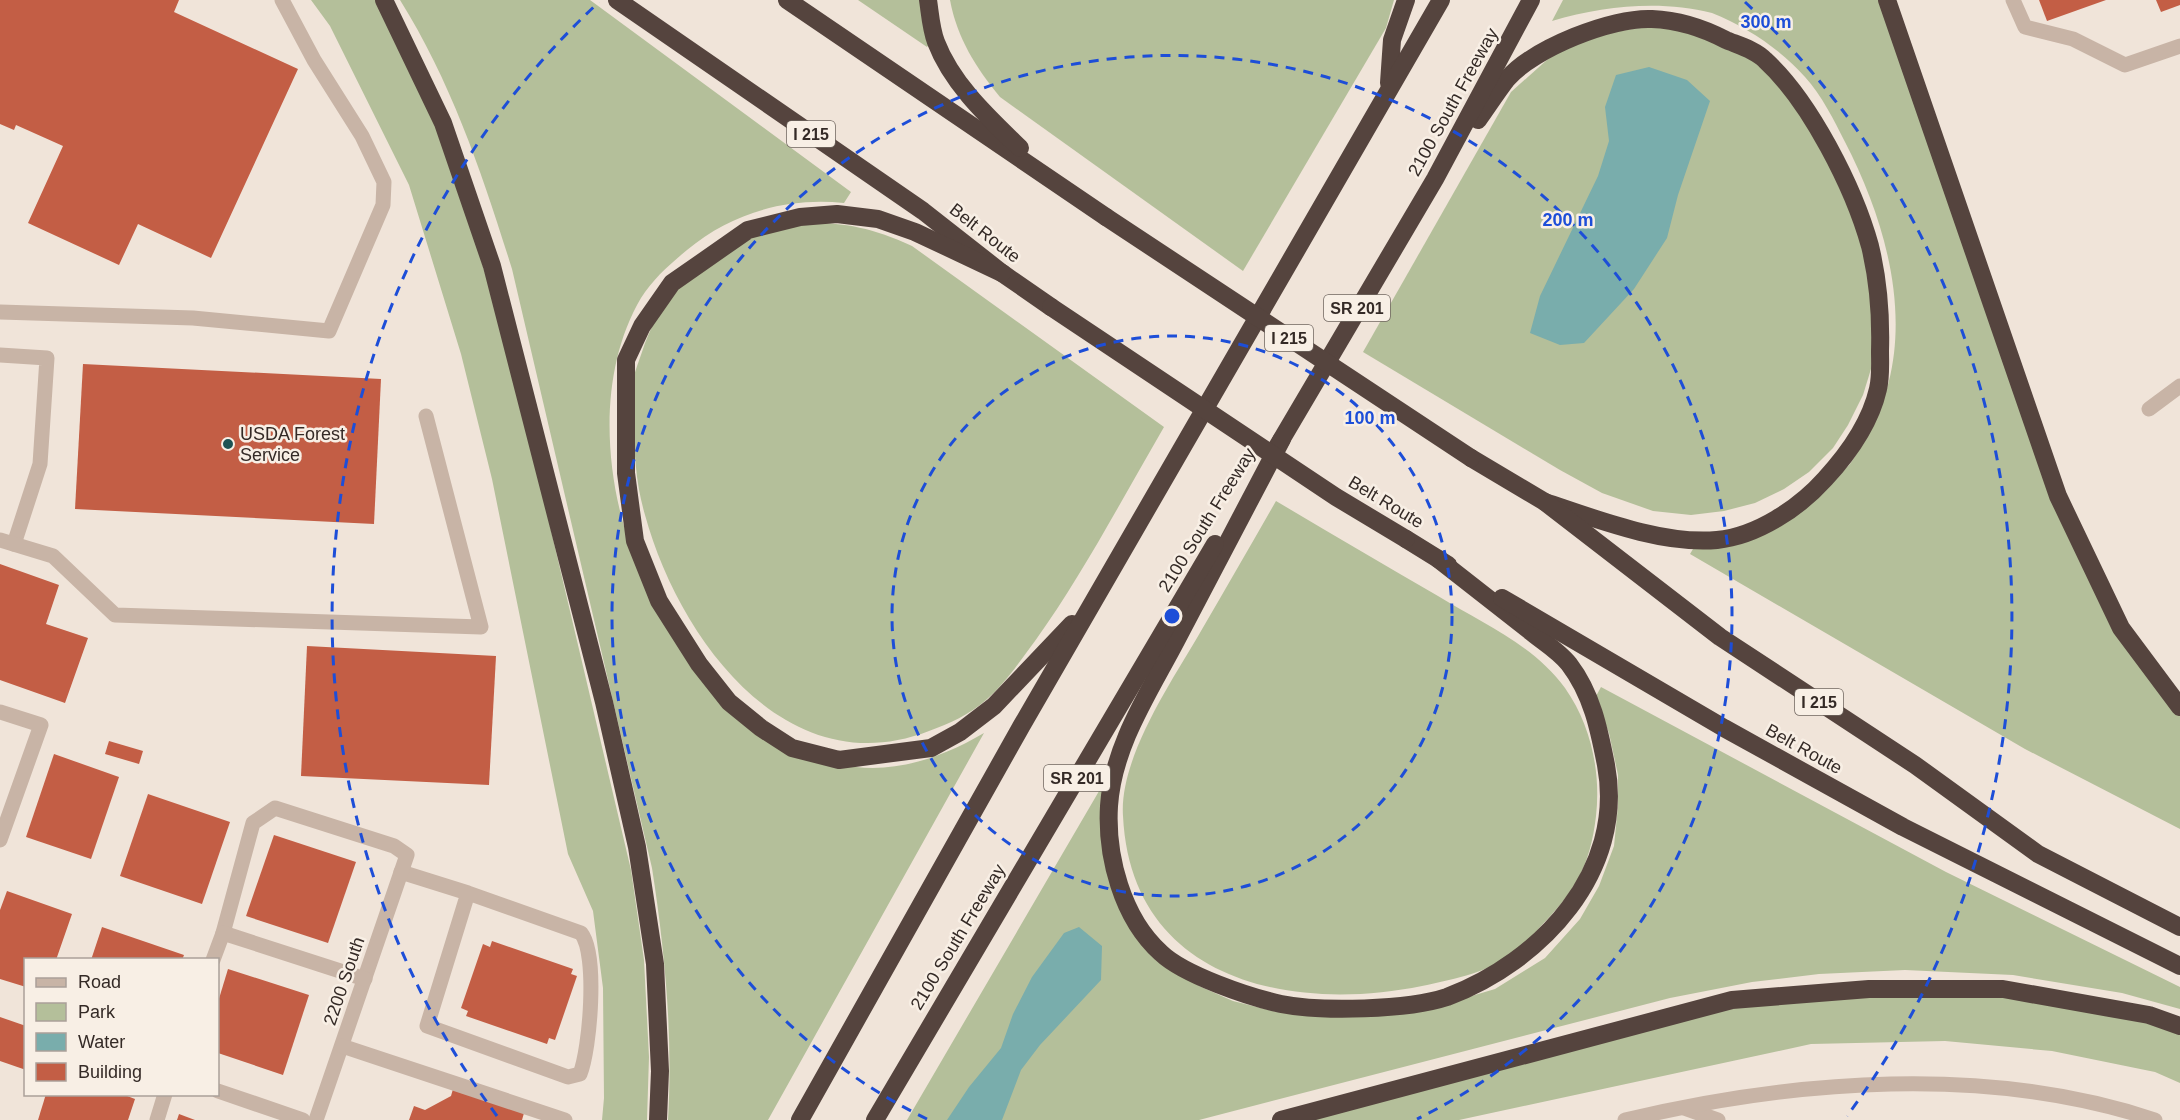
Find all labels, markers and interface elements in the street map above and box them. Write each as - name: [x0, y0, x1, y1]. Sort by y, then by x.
- text: 300 m: [1740, 12, 1792, 32]
- street label: 2100 South Freeway: [1404, 25, 1502, 179]
- road number: I 215: [787, 121, 835, 147]
- street label: Belt Route: [946, 199, 1024, 267]
- text: 200 m: [1542, 210, 1594, 230]
- road number: SR 201: [1324, 295, 1390, 321]
- road number: I 215: [1265, 325, 1313, 351]
- text: 100 m: [1344, 408, 1396, 428]
- place label: USDA Forest Service: [240, 424, 345, 465]
- marker: USDA Forest Service: [221, 437, 235, 451]
- street label: 2100 South Freeway: [1155, 444, 1259, 596]
- street label: Belt Route: [1345, 472, 1427, 532]
- centre of rings: [1162, 606, 1182, 626]
- road number: I 215: [1795, 689, 1843, 715]
- street label: Belt Route: [1762, 720, 1846, 778]
- road number: SR 201: [1044, 765, 1110, 791]
- street label: 2100 South Freeway: [907, 861, 1009, 1013]
- street label: 2200 South: [320, 934, 368, 1028]
- legend: [24, 958, 219, 1096]
- text: Road: [78, 972, 121, 992]
- text: Park: [78, 1002, 116, 1022]
- text: Water: [78, 1032, 125, 1052]
- text: Building: [78, 1062, 142, 1082]

